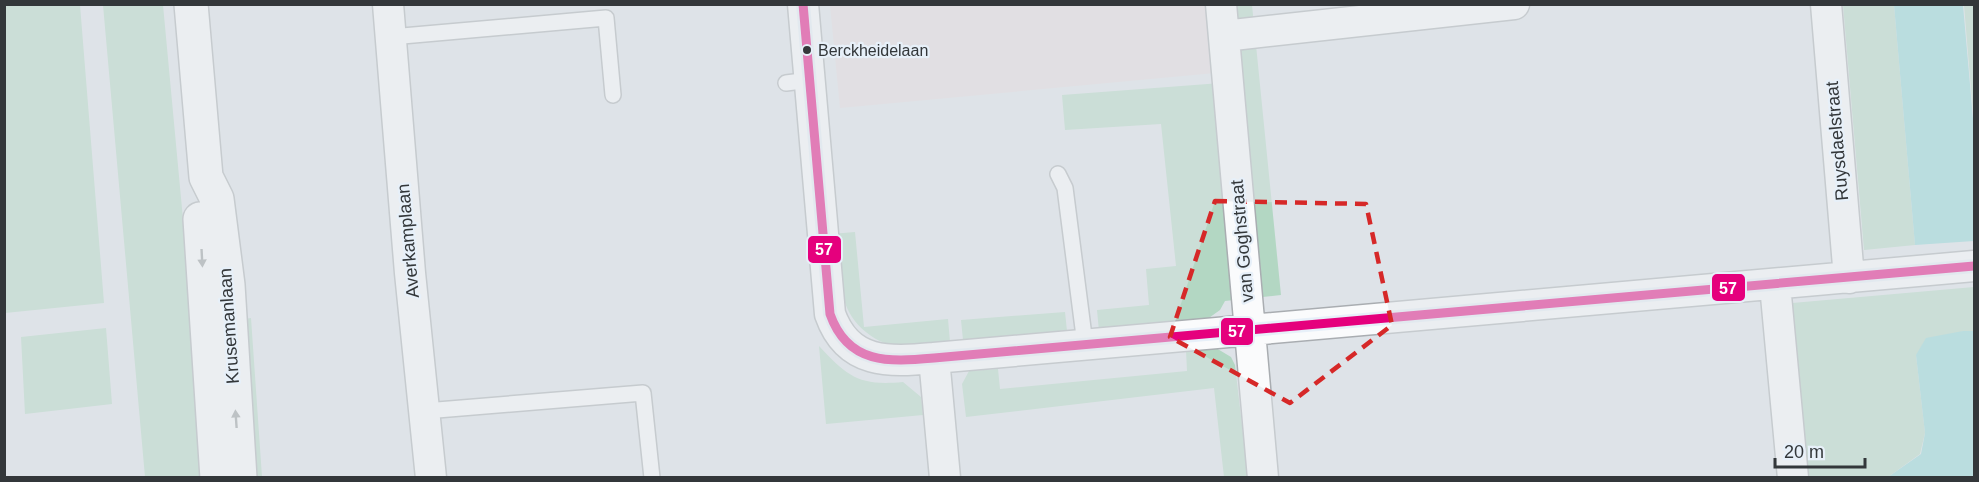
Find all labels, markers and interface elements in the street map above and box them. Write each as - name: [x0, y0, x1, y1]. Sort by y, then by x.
- place label: Berckheidelaan: [818, 42, 928, 59]
- marker: Berckheidelaan: [801, 44, 813, 56]
- street label: Ruysdaelstraat: [1822, 80, 1852, 202]
- street label: van Goghstraat: [1227, 179, 1257, 303]
- street label: Averkamplaan: [393, 183, 423, 299]
- line badge: 57: [807, 235, 842, 264]
- text: 57: [815, 241, 833, 258]
- one-way arrow: [197, 248, 206, 267]
- street label: Krusemanlaan: [215, 267, 243, 385]
- line badge: 57: [1711, 273, 1746, 302]
- text: 57: [1719, 280, 1737, 297]
- line badge: 57: [1220, 317, 1254, 346]
- text: 57: [1228, 323, 1246, 340]
- one-way arrow: [231, 410, 241, 429]
- scale bar: [1775, 431, 1865, 469]
- text: 20 m: [1784, 442, 1824, 462]

